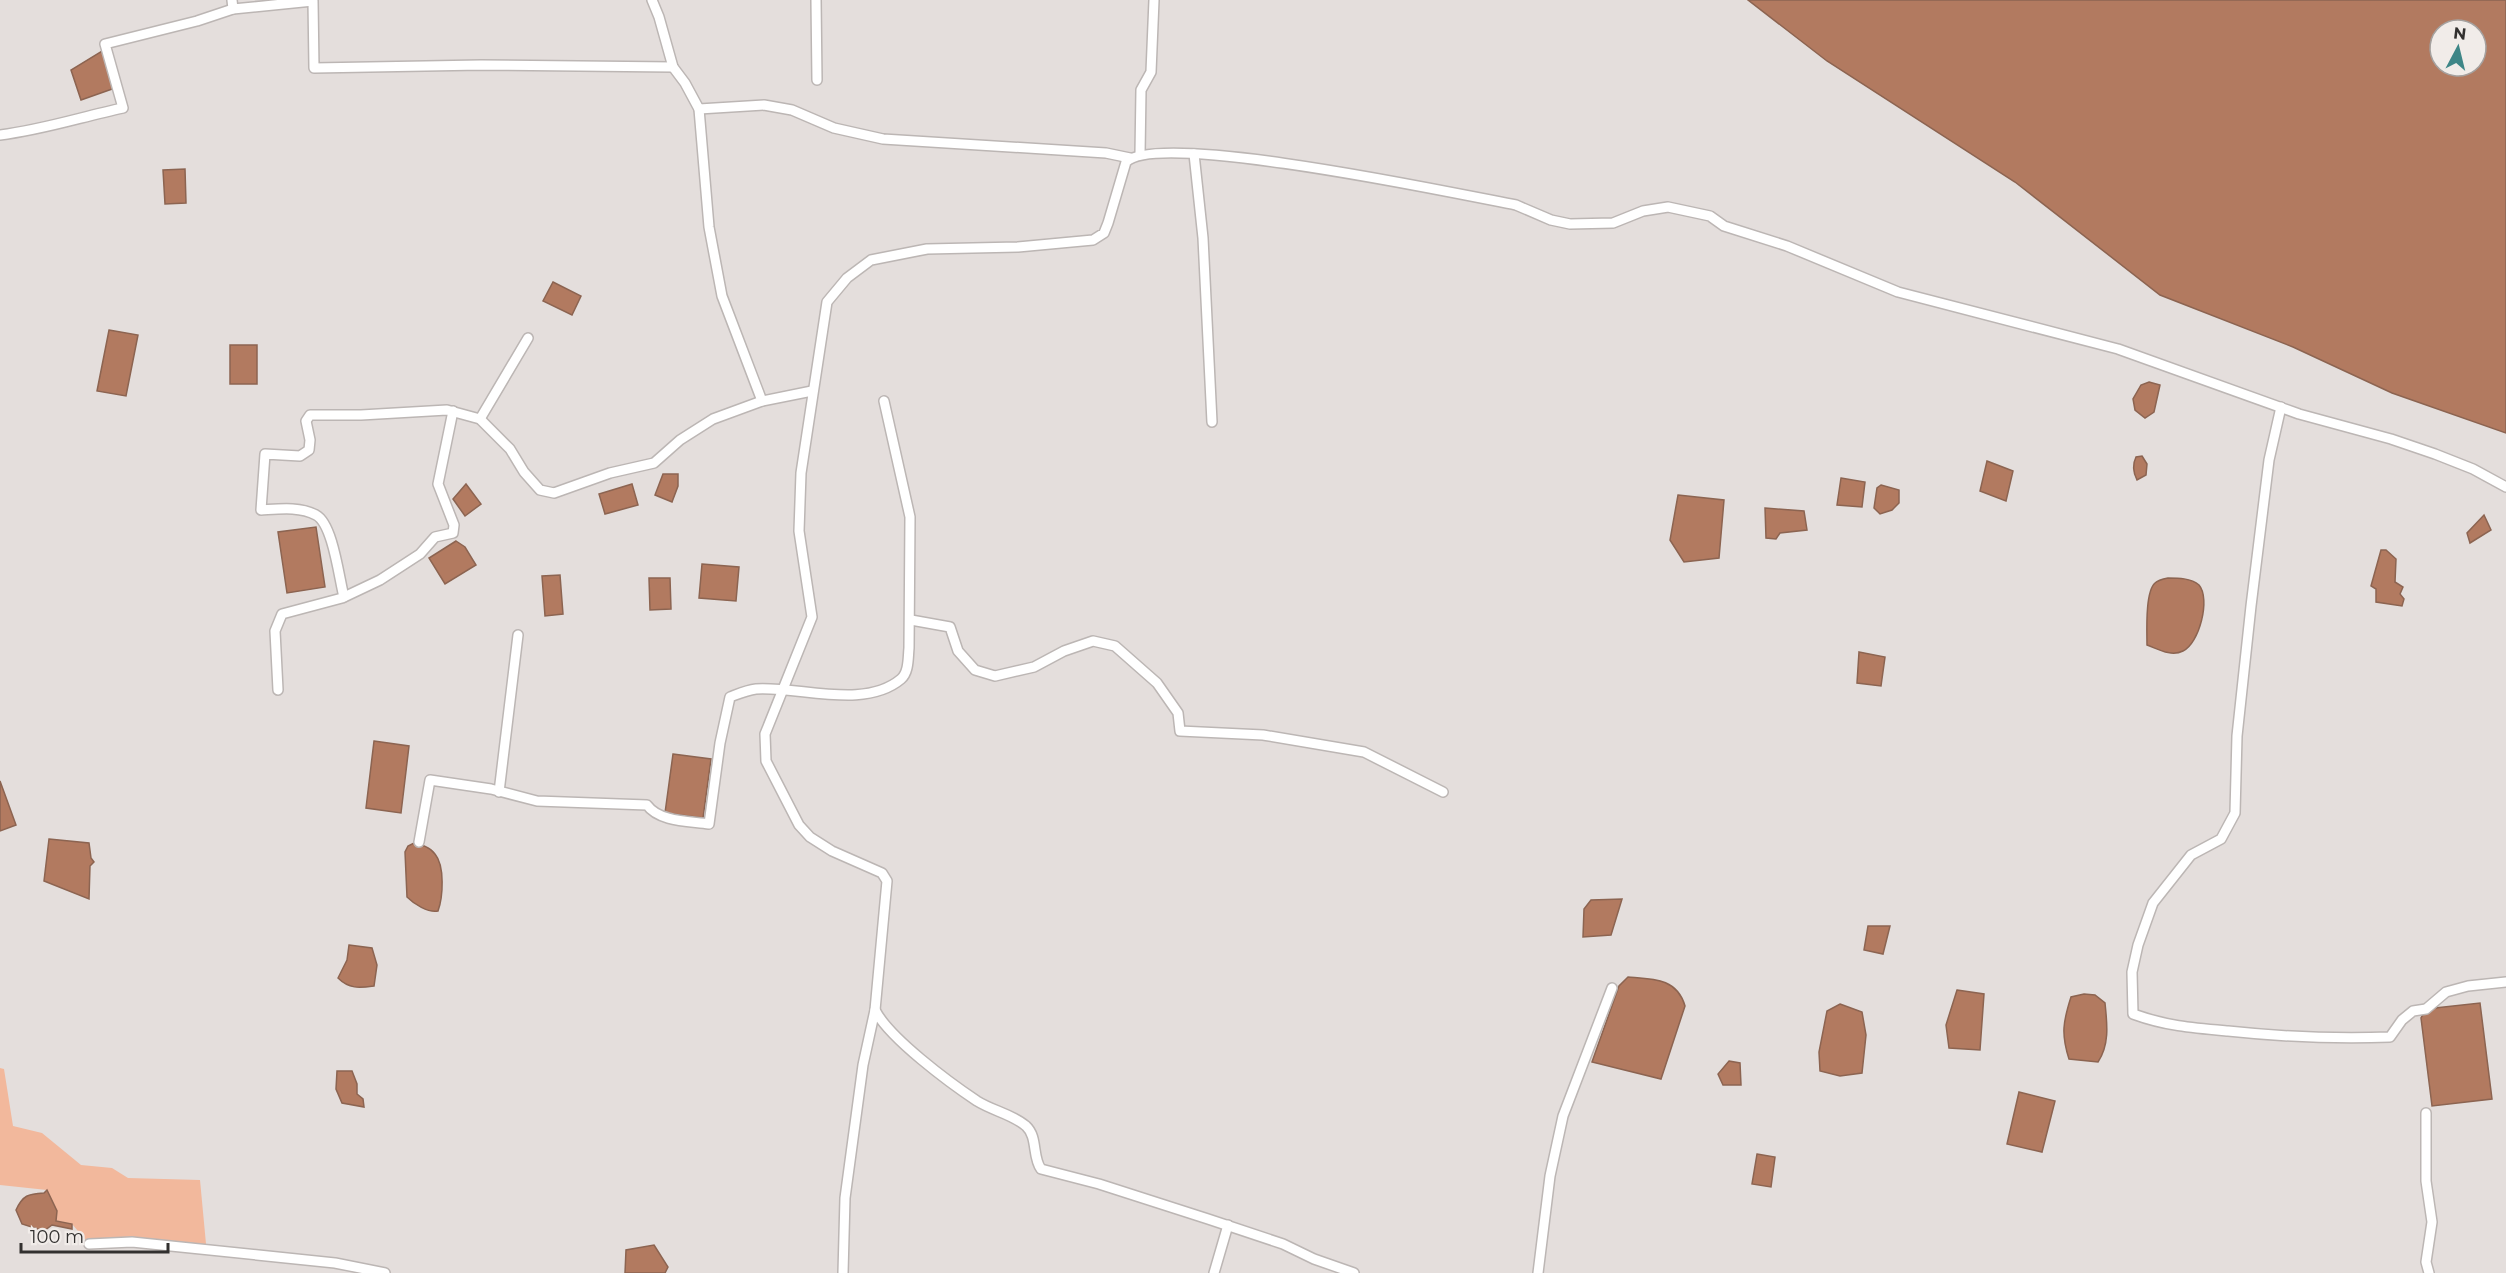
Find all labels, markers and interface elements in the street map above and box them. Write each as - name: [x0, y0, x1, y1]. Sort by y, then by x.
- north arrow: [2428, 18, 2488, 78]
- text: N: [2452, 23, 2467, 44]
- scale bar: [21, 1216, 168, 1254]
- text: 100 m: [30, 1226, 84, 1248]

